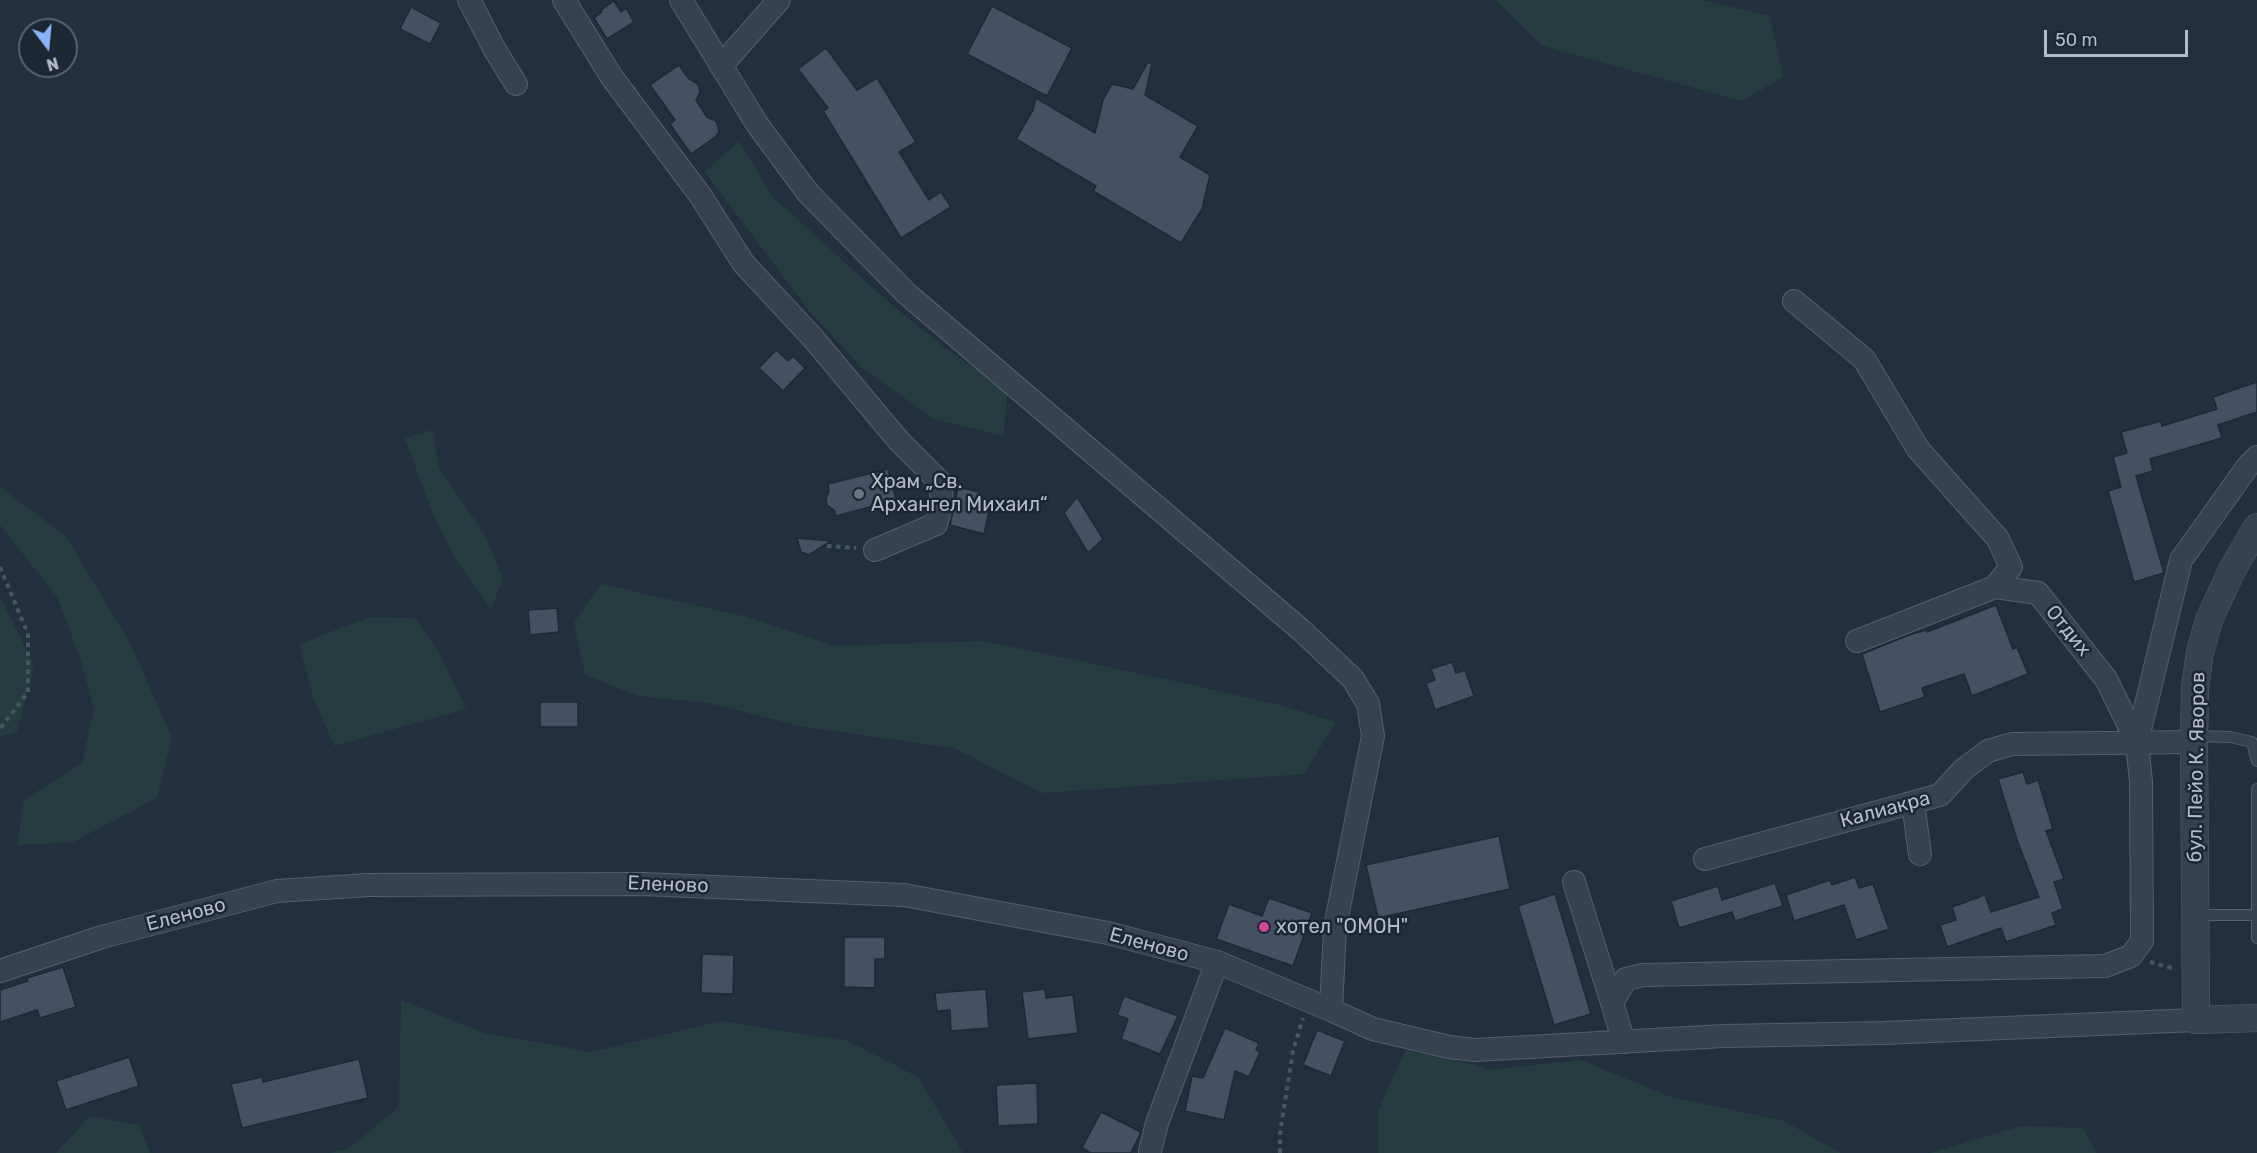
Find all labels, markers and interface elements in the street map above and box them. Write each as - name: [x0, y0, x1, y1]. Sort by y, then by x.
- north arrow: [18, 18, 78, 78]
- scale bar: [2047, 18, 2191, 56]
- text: 50 m: [2055, 29, 2098, 51]
- text: N: [44, 53, 61, 75]
- place label: Храм „Св. Архангел Михаил“: [871, 470, 1048, 517]
- marker: Храм „Св. Архангел Михаил“: [852, 487, 866, 501]
- street label: Отдих: [2040, 601, 2096, 661]
- street label: бул. Пейо К. Яворов: [2183, 671, 2211, 863]
- street label: Калиакра: [1837, 786, 1933, 834]
- street label: Еленово: [627, 872, 709, 898]
- street label: Еленово: [144, 893, 228, 937]
- place label: хотел "ОМОН": [1276, 915, 1408, 939]
- marker: хотел "ОМОН": [1257, 920, 1271, 934]
- street label: Еленово: [1107, 923, 1191, 967]

